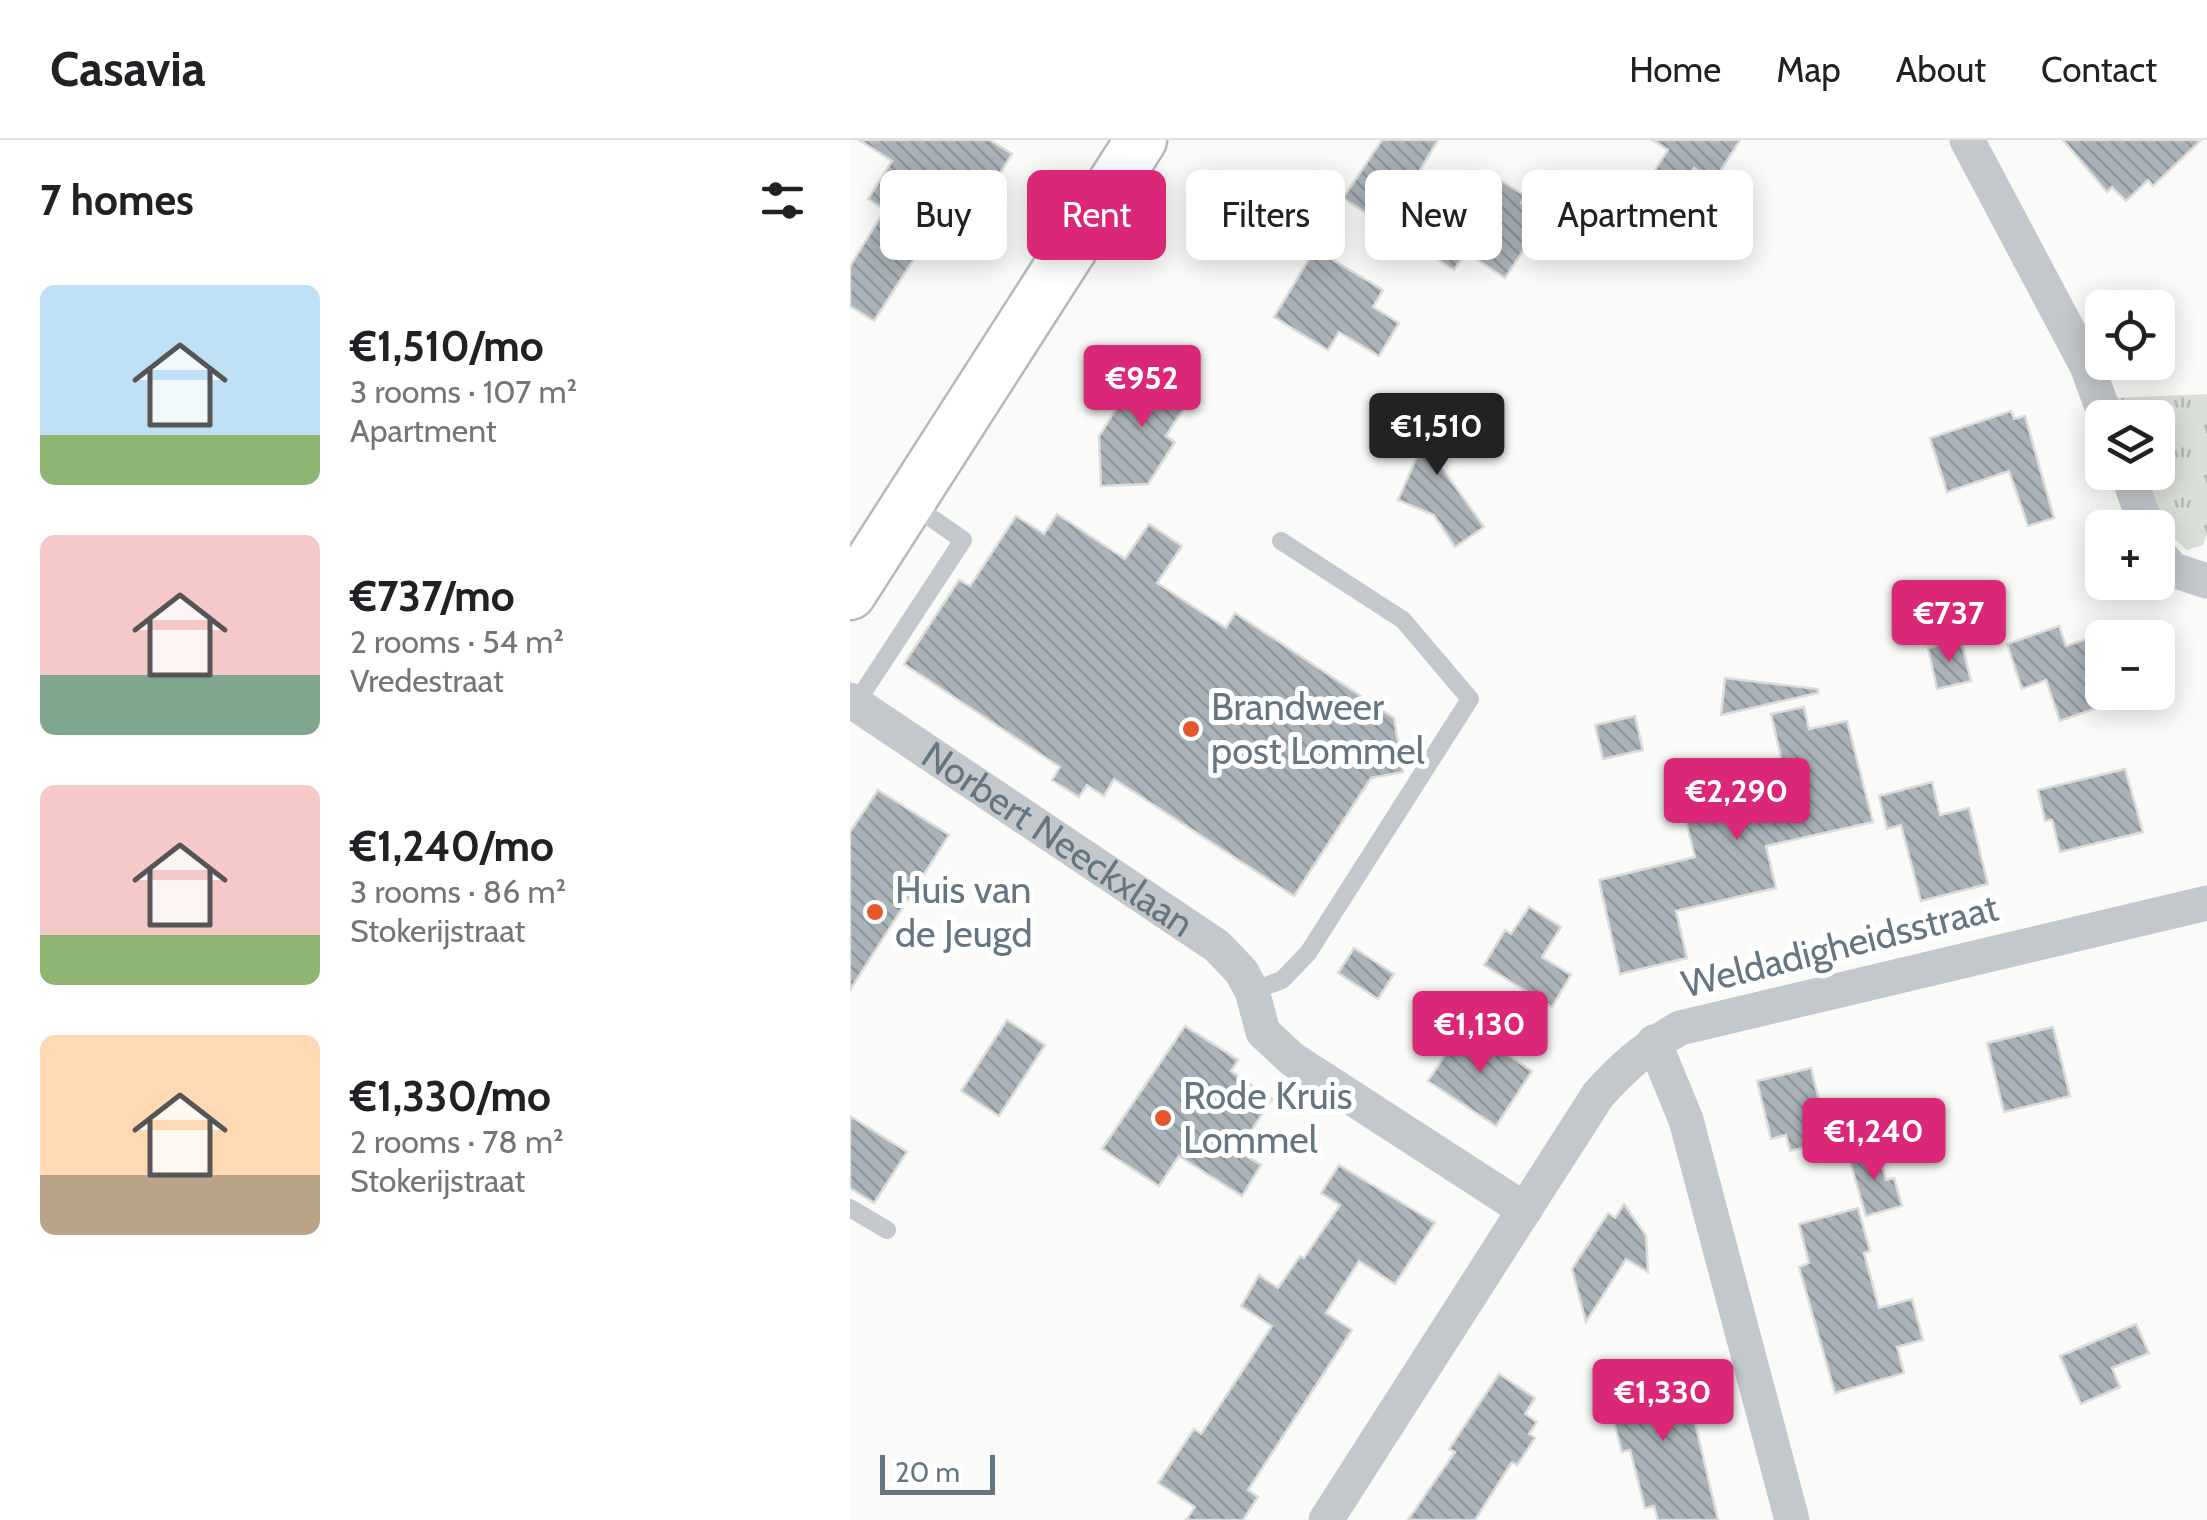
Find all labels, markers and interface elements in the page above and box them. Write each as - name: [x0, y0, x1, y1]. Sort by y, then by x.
- text: Casavia: [50, 40, 206, 98]
- text: Home: [1629, 48, 1721, 91]
- text: Map: [1776, 48, 1841, 91]
- text: About: [1896, 48, 1986, 91]
- text: Contact: [2041, 48, 2157, 91]
- chip: Buy: [880, 170, 1007, 260]
- chip: Rent: [1027, 170, 1166, 260]
- chip: Filters: [1186, 170, 1345, 260]
- chip: New: [1365, 170, 1502, 260]
- chip: Apartment: [1522, 170, 1753, 260]
- icon: filters: [755, 173, 810, 228]
- text: 7 homes: [40, 174, 194, 226]
- map controls: [2085, 290, 2175, 710]
- button: locate: [2085, 290, 2175, 380]
- text: €1,510/mo: [350, 320, 544, 372]
- icon: home: [120, 325, 240, 445]
- pin: €952: [1083, 345, 1201, 430]
- text: €952: [1106, 358, 1178, 397]
- text: 3 rooms · 107 m²: [350, 372, 577, 411]
- pin: €1,510: [1356, 393, 1518, 478]
- button: layers: [2085, 400, 2175, 490]
- text: €1,510: [1391, 406, 1483, 445]
- text: Apartment: [350, 411, 497, 450]
- button: +: [2085, 510, 2175, 600]
- text: €737/mo: [350, 570, 515, 622]
- icon: home: [120, 575, 240, 695]
- pin: €737: [1890, 580, 2008, 665]
- text: €737: [1914, 593, 1984, 632]
- button: −: [2085, 620, 2175, 710]
- text: 2 rooms · 54 m²: [350, 622, 564, 661]
- text: Vredestraat: [350, 661, 504, 700]
- place label: Brandweer post Lommel: [1211, 683, 1425, 774]
- marker: Brandweer post Lommel: [1180, 718, 1202, 740]
- street label: Norbert Neeckxlaan: [913, 731, 1203, 947]
- pin: €2,290: [1656, 758, 1818, 843]
- text: €2,290: [1686, 771, 1788, 810]
- text: €1,240/mo: [350, 820, 554, 872]
- icon: home: [120, 825, 240, 945]
- place label: Huis van de Jeugd: [895, 866, 1033, 957]
- text: 3 rooms · 86 m²: [350, 872, 566, 911]
- street label: Weldadigheidsstraat: [1677, 883, 2003, 1008]
- marker: Huis van de Jeugd: [864, 901, 886, 923]
- text: Stokerijstraat: [350, 911, 525, 950]
- pin: €1,130: [1399, 991, 1561, 1076]
- text: €1,130: [1435, 1004, 1525, 1043]
- text: €1,330/mo: [350, 1070, 551, 1122]
- place label: Rode Kruis Lommel: [1183, 1072, 1352, 1163]
- icon: home: [120, 1075, 240, 1195]
- pin: €1,240: [1793, 1098, 1955, 1183]
- marker: Rode Kruis Lommel: [1152, 1107, 1174, 1129]
- text: €1,240: [1824, 1111, 1924, 1150]
- text: 2 rooms · 78 m²: [350, 1122, 564, 1161]
- text: Stokerijstraat: [350, 1161, 525, 1200]
- pin: €1,330: [1582, 1359, 1744, 1444]
- text: €1,330: [1615, 1372, 1711, 1411]
- scale bar: [880, 1450, 995, 1494]
- text: 20 m: [895, 1455, 960, 1489]

